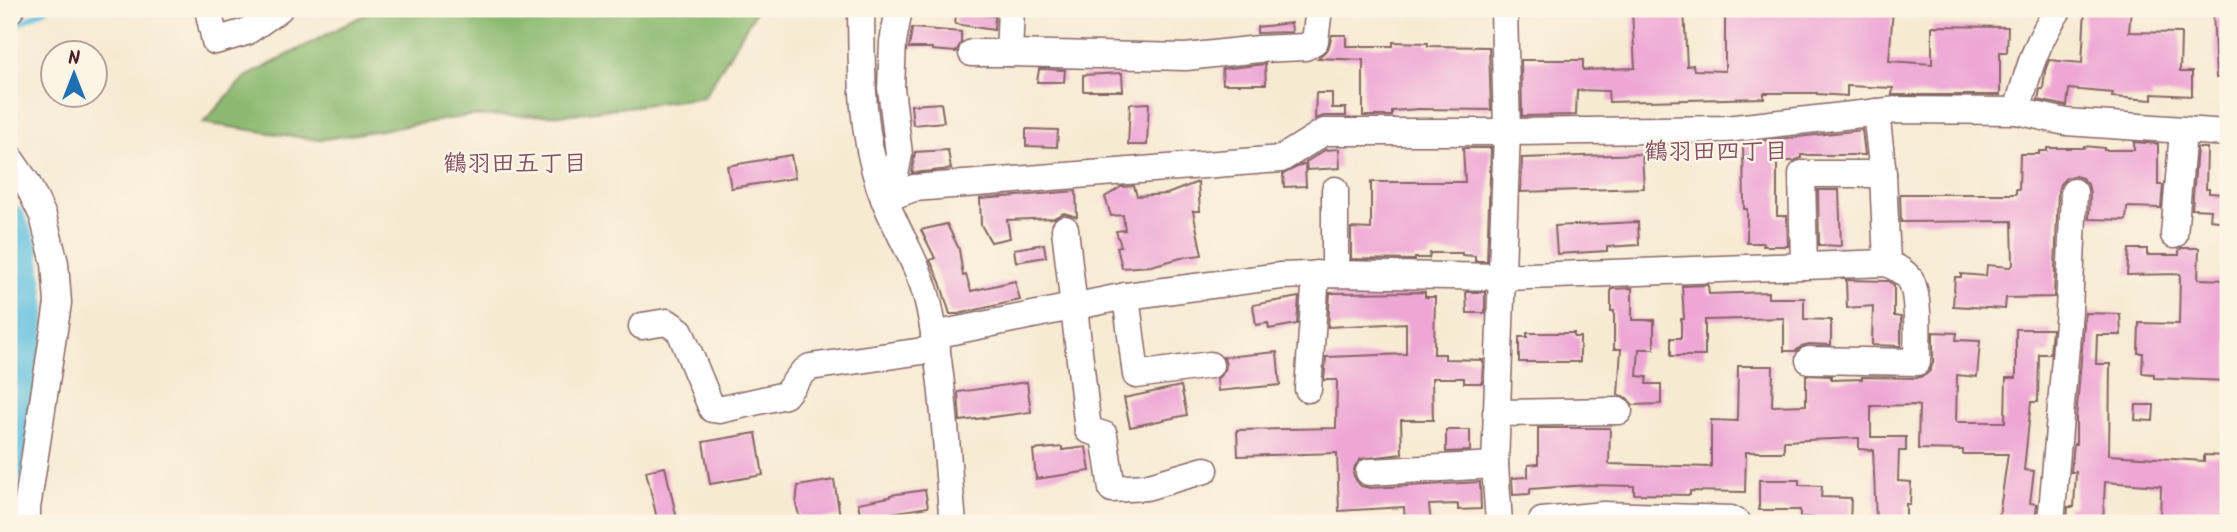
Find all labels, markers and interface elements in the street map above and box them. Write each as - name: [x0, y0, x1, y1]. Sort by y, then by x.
- north arrow: [38, 38, 108, 108]
- text: N: [68, 44, 80, 74]
- district label: 鶴羽田四丁目: [1644, 133, 1788, 172]
- district label: 鶴羽田五丁目: [443, 145, 587, 184]

